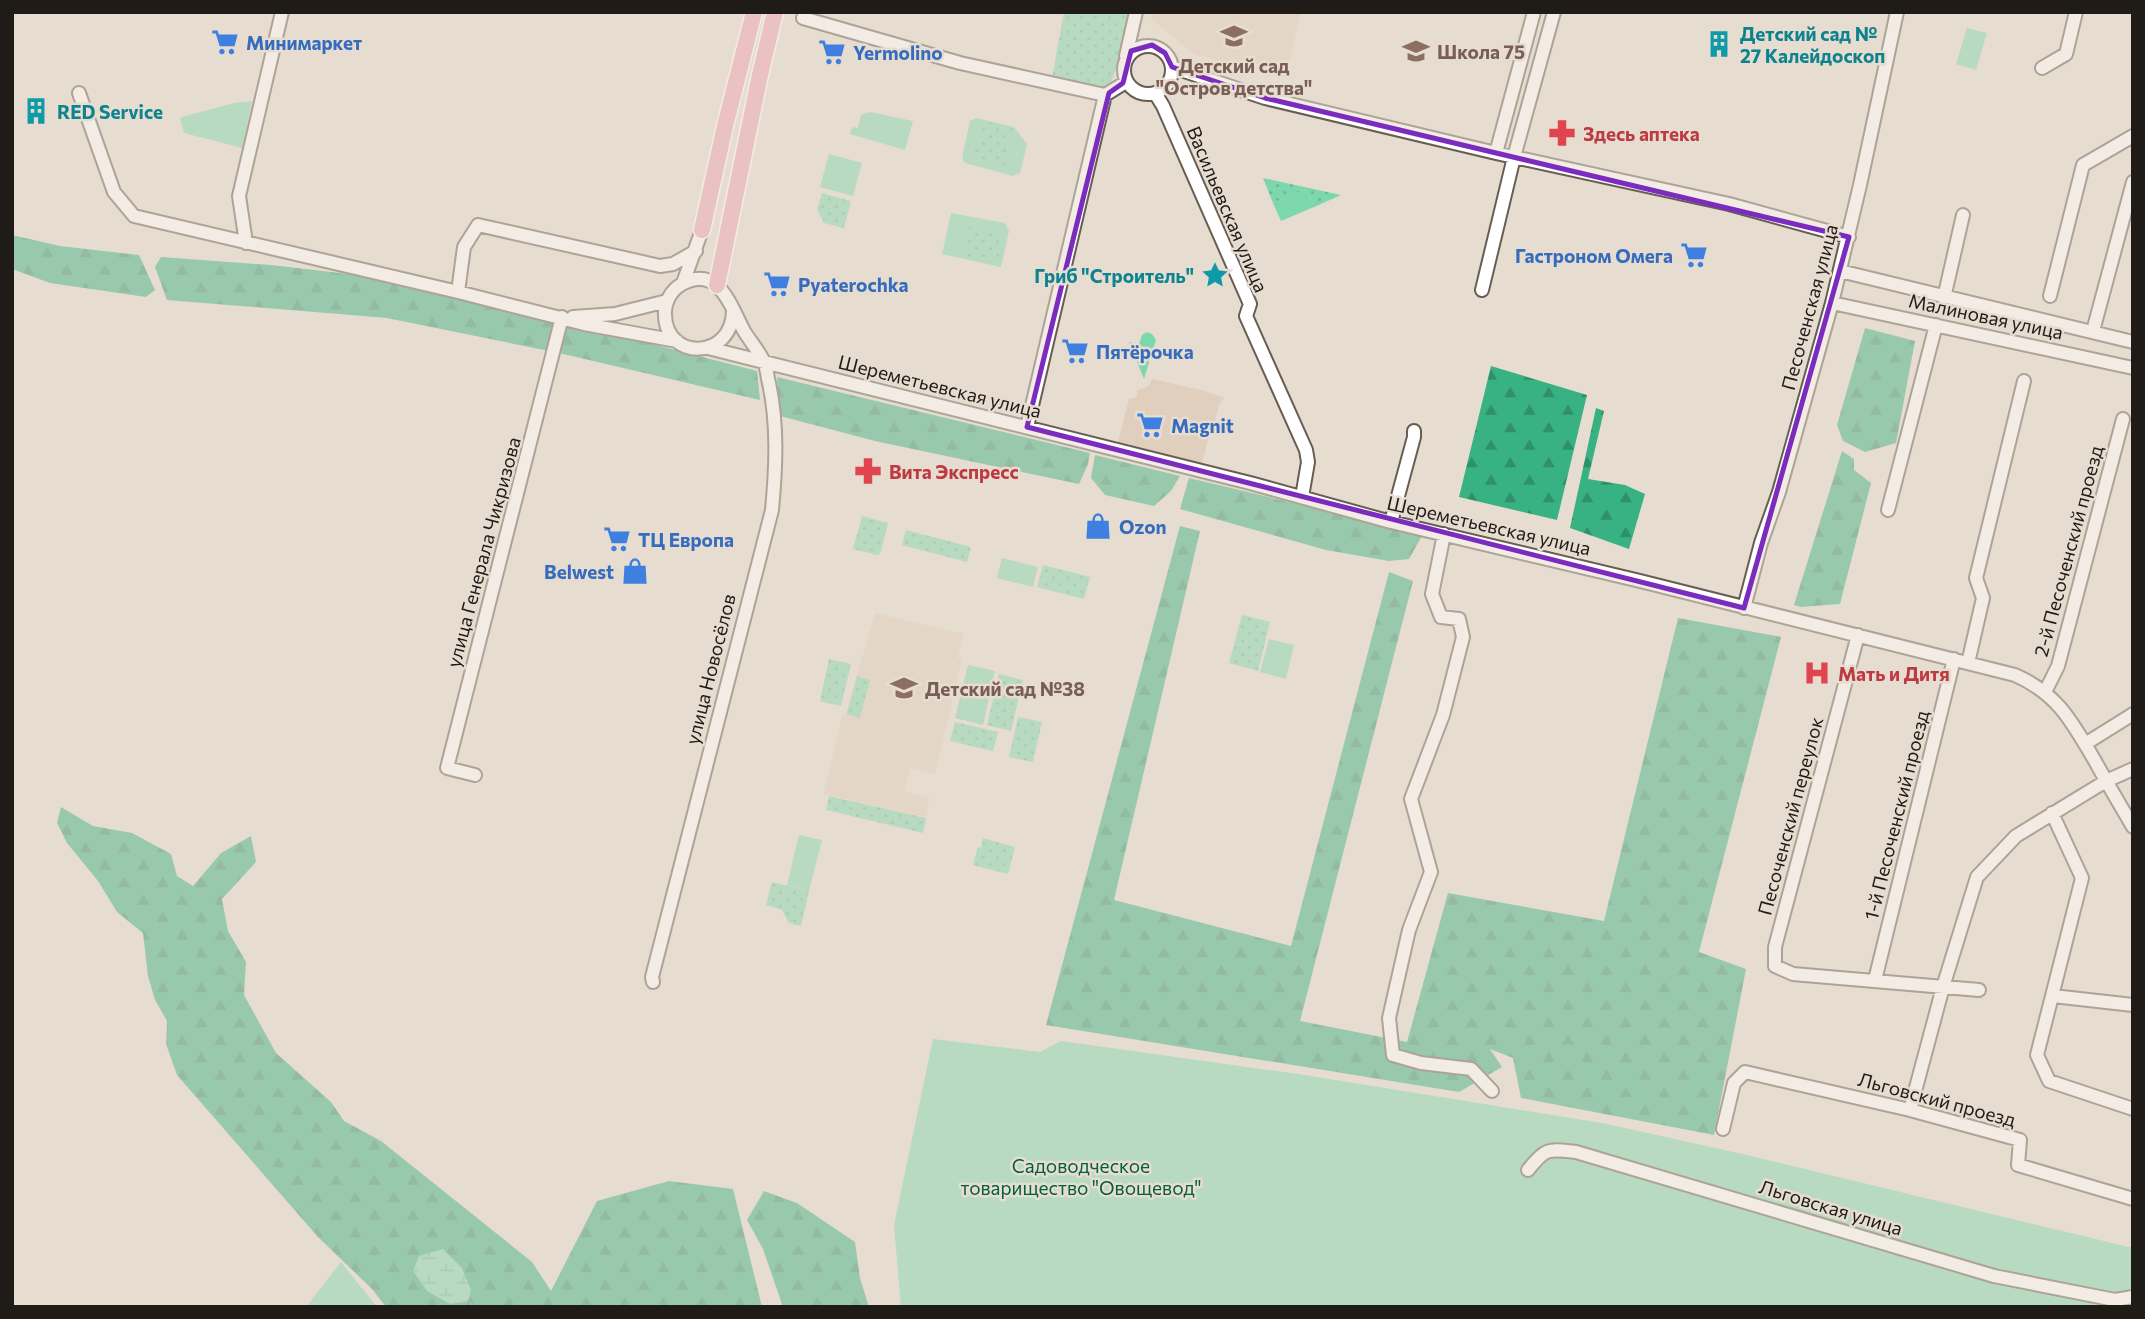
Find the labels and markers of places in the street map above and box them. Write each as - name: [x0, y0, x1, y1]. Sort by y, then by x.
- school or university icon: Детский сад "Остров детства": [1219, 21, 1249, 51]
- place label: Детский сад № 27 Калейдоскоп: [1740, 22, 1885, 67]
- supermarket icon: Минимаркет: [210, 27, 240, 57]
- building icon: Детский сад № 27 Калейдоскоп: [1704, 29, 1734, 59]
- place label: Минимаркет: [246, 31, 362, 54]
- school or university icon: Школа 75: [1401, 36, 1431, 66]
- supermarket icon: Yermolino: [817, 37, 847, 67]
- place label: Школа 75: [1437, 40, 1525, 63]
- place label: Yermolino: [853, 41, 943, 64]
- place label: Детский сад "Остров детства": [1156, 54, 1312, 99]
- building icon: RED Service: [21, 96, 51, 126]
- place label: RED Service: [57, 100, 163, 123]
- pharmacy icon: Здесь аптека: [1547, 118, 1577, 148]
- place label: Здесь аптека: [1583, 122, 1700, 145]
- supermarket icon: Гастроном Омега: [1679, 240, 1709, 270]
- place label: Гастроном Омега: [1515, 244, 1673, 267]
- place icon: Гриб "Строитель": [1200, 260, 1230, 290]
- place label: Гриб "Строитель": [1034, 264, 1194, 287]
- supermarket icon: Pyaterochka: [762, 269, 792, 299]
- place label: Pyaterochka: [798, 273, 909, 296]
- supermarket icon: Пятёрочка: [1060, 336, 1090, 366]
- place label: Пятёрочка: [1096, 340, 1194, 363]
- supermarket icon: Magnit: [1135, 410, 1165, 440]
- place label: Magnit: [1171, 414, 1234, 437]
- pharmacy icon: Вита Экспресс: [853, 456, 883, 486]
- place label: Вита Экспресс: [889, 460, 1019, 483]
- shop icon: Ozon: [1083, 511, 1113, 541]
- place label: Ozon: [1119, 515, 1167, 538]
- supermarket icon: ТЦ Европа: [602, 524, 632, 554]
- place label: ТЦ Европа: [638, 528, 734, 551]
- shop icon: Belwest: [620, 556, 650, 586]
- place label: Belwest: [544, 560, 614, 583]
- hospital icon: Мать и Дитя: [1802, 658, 1832, 688]
- place label: Мать и Дитя: [1838, 662, 1950, 685]
- school or university icon: Детский сад №38: [889, 673, 919, 703]
- place label: Детский сад №38: [925, 677, 1085, 700]

